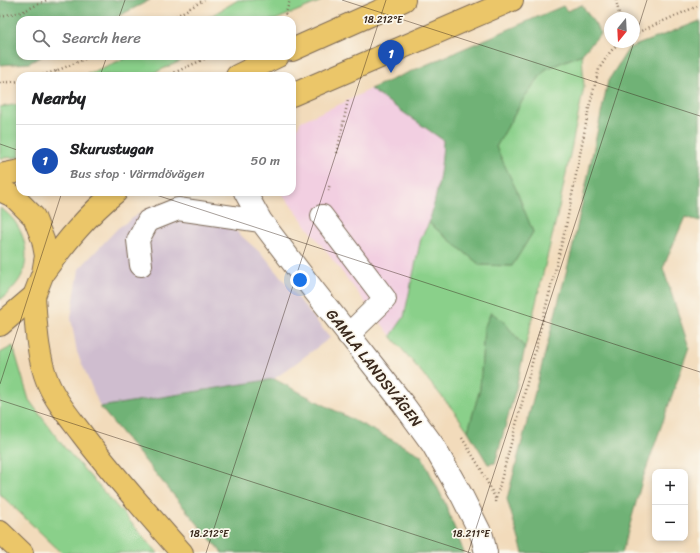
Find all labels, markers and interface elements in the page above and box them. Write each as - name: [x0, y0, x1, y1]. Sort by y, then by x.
- text: 18.212°E: [364, 11, 404, 29]
- north arrow: [604, 12, 640, 48]
- search box: [16, 16, 296, 60]
- text: Search here: [62, 25, 141, 51]
- icon: search: [30, 27, 52, 49]
- pin: 1: [378, 40, 404, 73]
- text: Nearby: [32, 83, 86, 113]
- text: Skurustugan: [70, 136, 154, 162]
- text: 1: [42, 149, 48, 172]
- text: 50 m: [250, 149, 280, 172]
- text: Bus stop · Värmdövägen: [70, 162, 204, 185]
- your location: [290, 270, 310, 290]
- street label: GAMLA LANDSVÄGEN: [319, 303, 429, 434]
- map controls: [652, 469, 688, 541]
- button: +: [652, 469, 688, 505]
- button: −: [652, 505, 688, 541]
- text: 18.212°E: [190, 525, 230, 543]
- text: 18.211°E: [452, 525, 491, 543]

